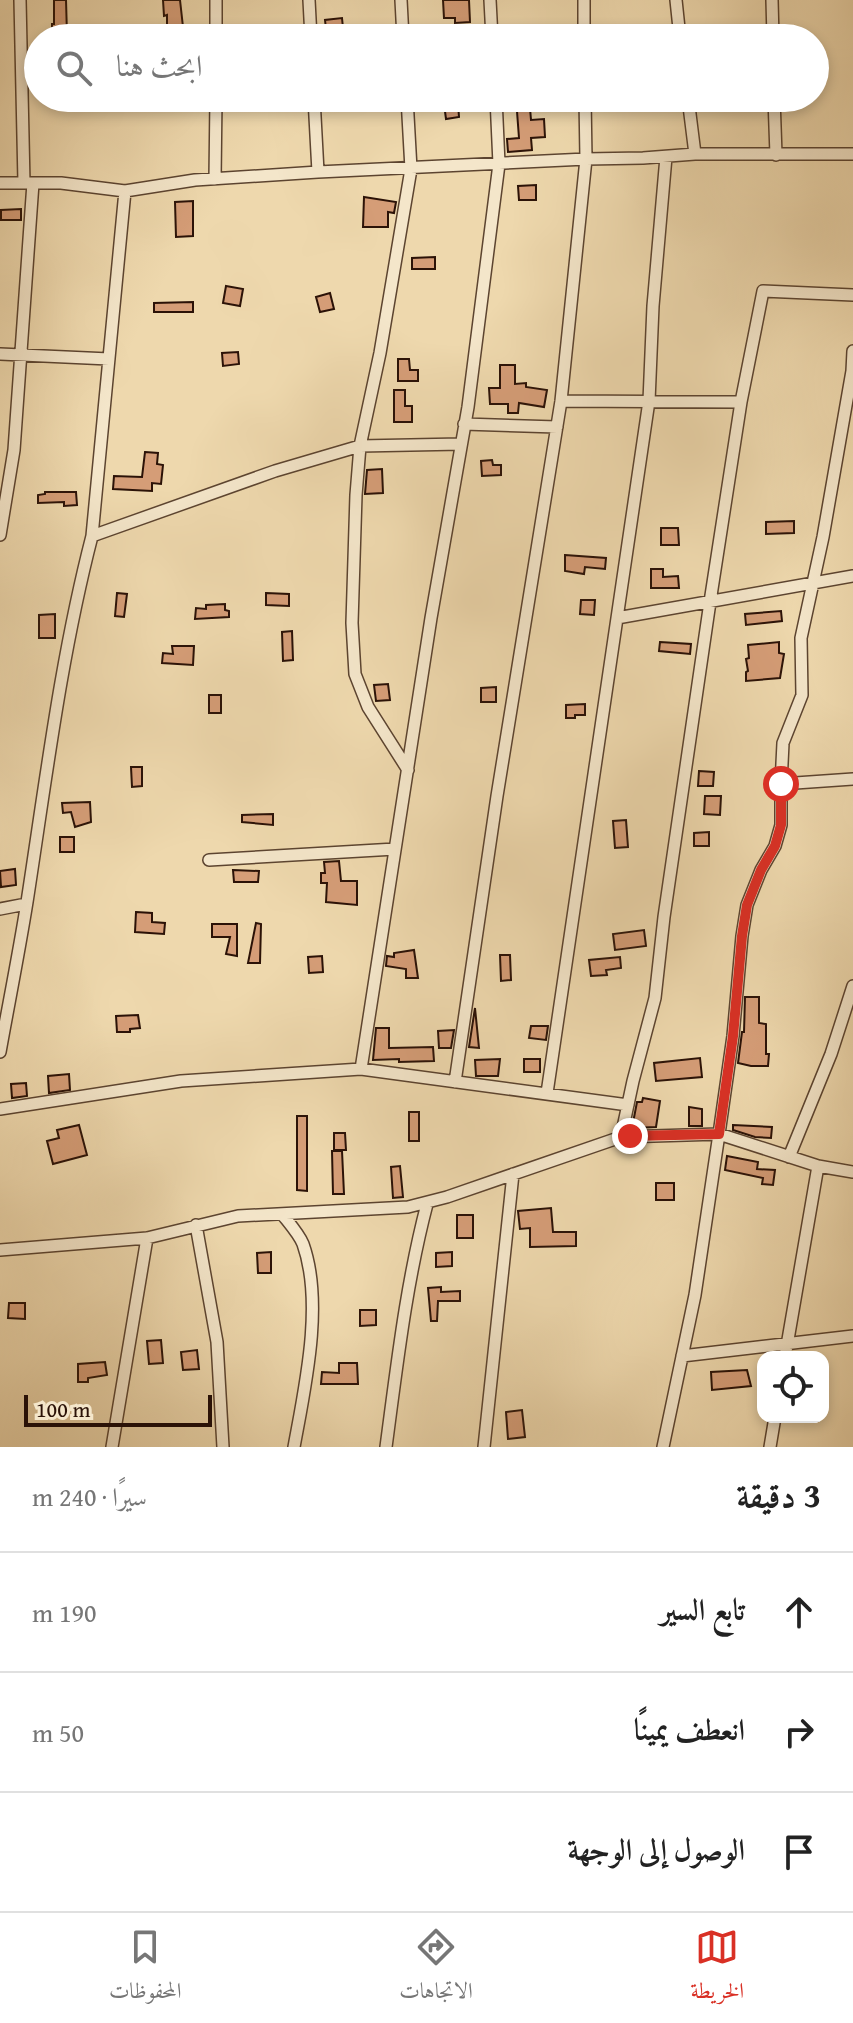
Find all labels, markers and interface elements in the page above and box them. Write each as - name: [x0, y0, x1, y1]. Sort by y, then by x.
- search box: [24, 24, 829, 112]
- text: ابحث هنا: [116, 43, 203, 87]
- icon: search: [52, 46, 96, 90]
- route start: [763, 766, 799, 802]
- route end: [612, 1118, 648, 1154]
- map controls: [757, 1351, 829, 1423]
- button: locate: [757, 1351, 829, 1423]
- scale bar: [24, 1391, 212, 1427]
- text: 100 m: [36, 1393, 91, 1425]
- text: 3 دقيقة: [737, 1470, 821, 1519]
- text: سيرًا · 240 m: [32, 1477, 147, 1516]
- text: تابع السير: [660, 1587, 745, 1631]
- icon: ahead: [777, 1590, 821, 1634]
- text: 190 m: [32, 1593, 97, 1632]
- text: انعطف يمينًا: [634, 1707, 745, 1751]
- icon: right: [777, 1710, 821, 1754]
- text: 50 m: [32, 1713, 84, 1752]
- text: الوصول إلى الوجهة: [567, 1827, 745, 1871]
- icon: arrive: [777, 1830, 821, 1874]
- tab: المحفوظات: [109, 1925, 181, 2012]
- tab: الاتجاهات: [399, 1925, 473, 2012]
- tab: الخريطة: [691, 1925, 744, 2012]

